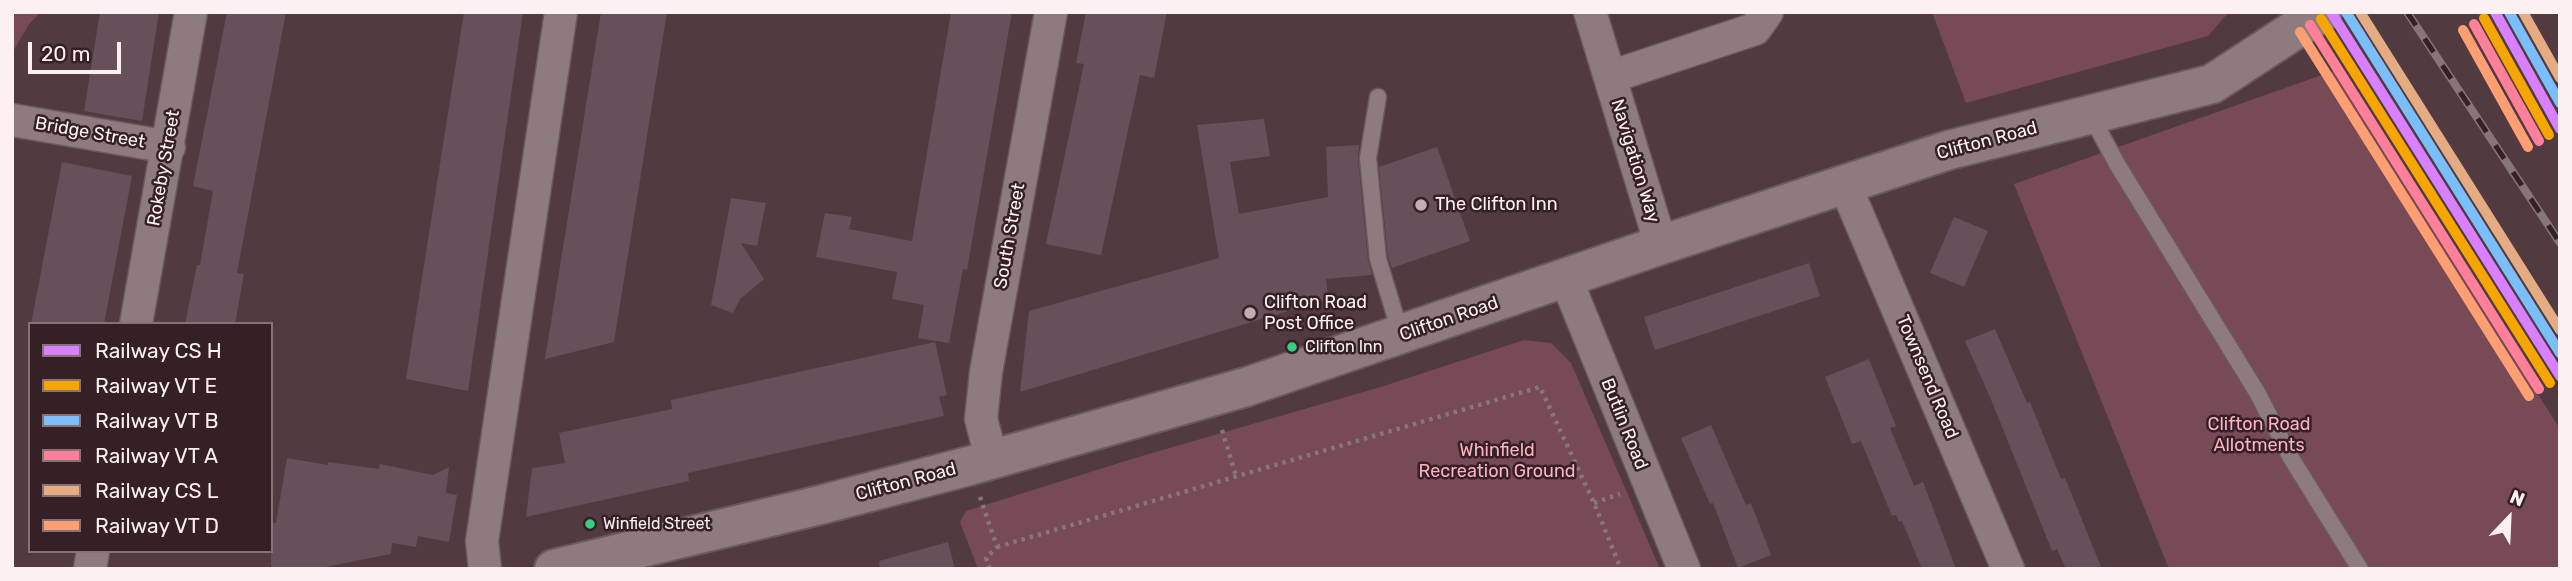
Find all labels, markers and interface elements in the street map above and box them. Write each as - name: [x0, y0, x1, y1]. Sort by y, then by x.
- scale bar: [32, 28, 124, 72]
- text: 20 m: [41, 41, 90, 66]
- street label: Navigation Way: [1606, 97, 1664, 225]
- street label: Rokeby Street: [143, 108, 185, 228]
- street label: Bridge Street: [33, 113, 147, 153]
- street label: Clifton Road: [1934, 117, 2040, 165]
- street label: South Street: [990, 182, 1030, 290]
- place label: The Clifton Inn: [1435, 194, 1558, 216]
- marker: The Clifton Inn: [1413, 197, 1429, 213]
- place label: Clifton Road Post Office: [1264, 292, 1367, 334]
- street label: Clifton Road: [1397, 292, 1501, 346]
- marker: Clifton Road Post Office: [1242, 305, 1258, 321]
- street label: Townsend Road: [1891, 312, 1963, 442]
- legend: [28, 322, 273, 553]
- place label: Clifton Inn: [1305, 337, 1382, 357]
- text: Railway CS H: [95, 338, 222, 363]
- marker: Clifton Inn: [1285, 340, 1299, 354]
- text: Railway VT E: [95, 373, 217, 398]
- street label: Butlin Road: [1596, 375, 1652, 473]
- text: Railway VT B: [95, 408, 219, 433]
- park label: Clifton Road Allotments: [2208, 414, 2310, 457]
- park label: Whinfield Recreation Ground: [1418, 440, 1576, 482]
- text: Railway VT A: [95, 443, 218, 468]
- street label: Clifton Road: [853, 458, 959, 506]
- text: Railway CS L: [95, 478, 219, 503]
- north arrow: [2474, 483, 2544, 553]
- text: N: [2507, 485, 2528, 511]
- text: Railway VT D: [95, 513, 219, 538]
- place label: Winfield Street: [603, 514, 711, 534]
- marker: Winfield Street: [583, 517, 597, 531]

